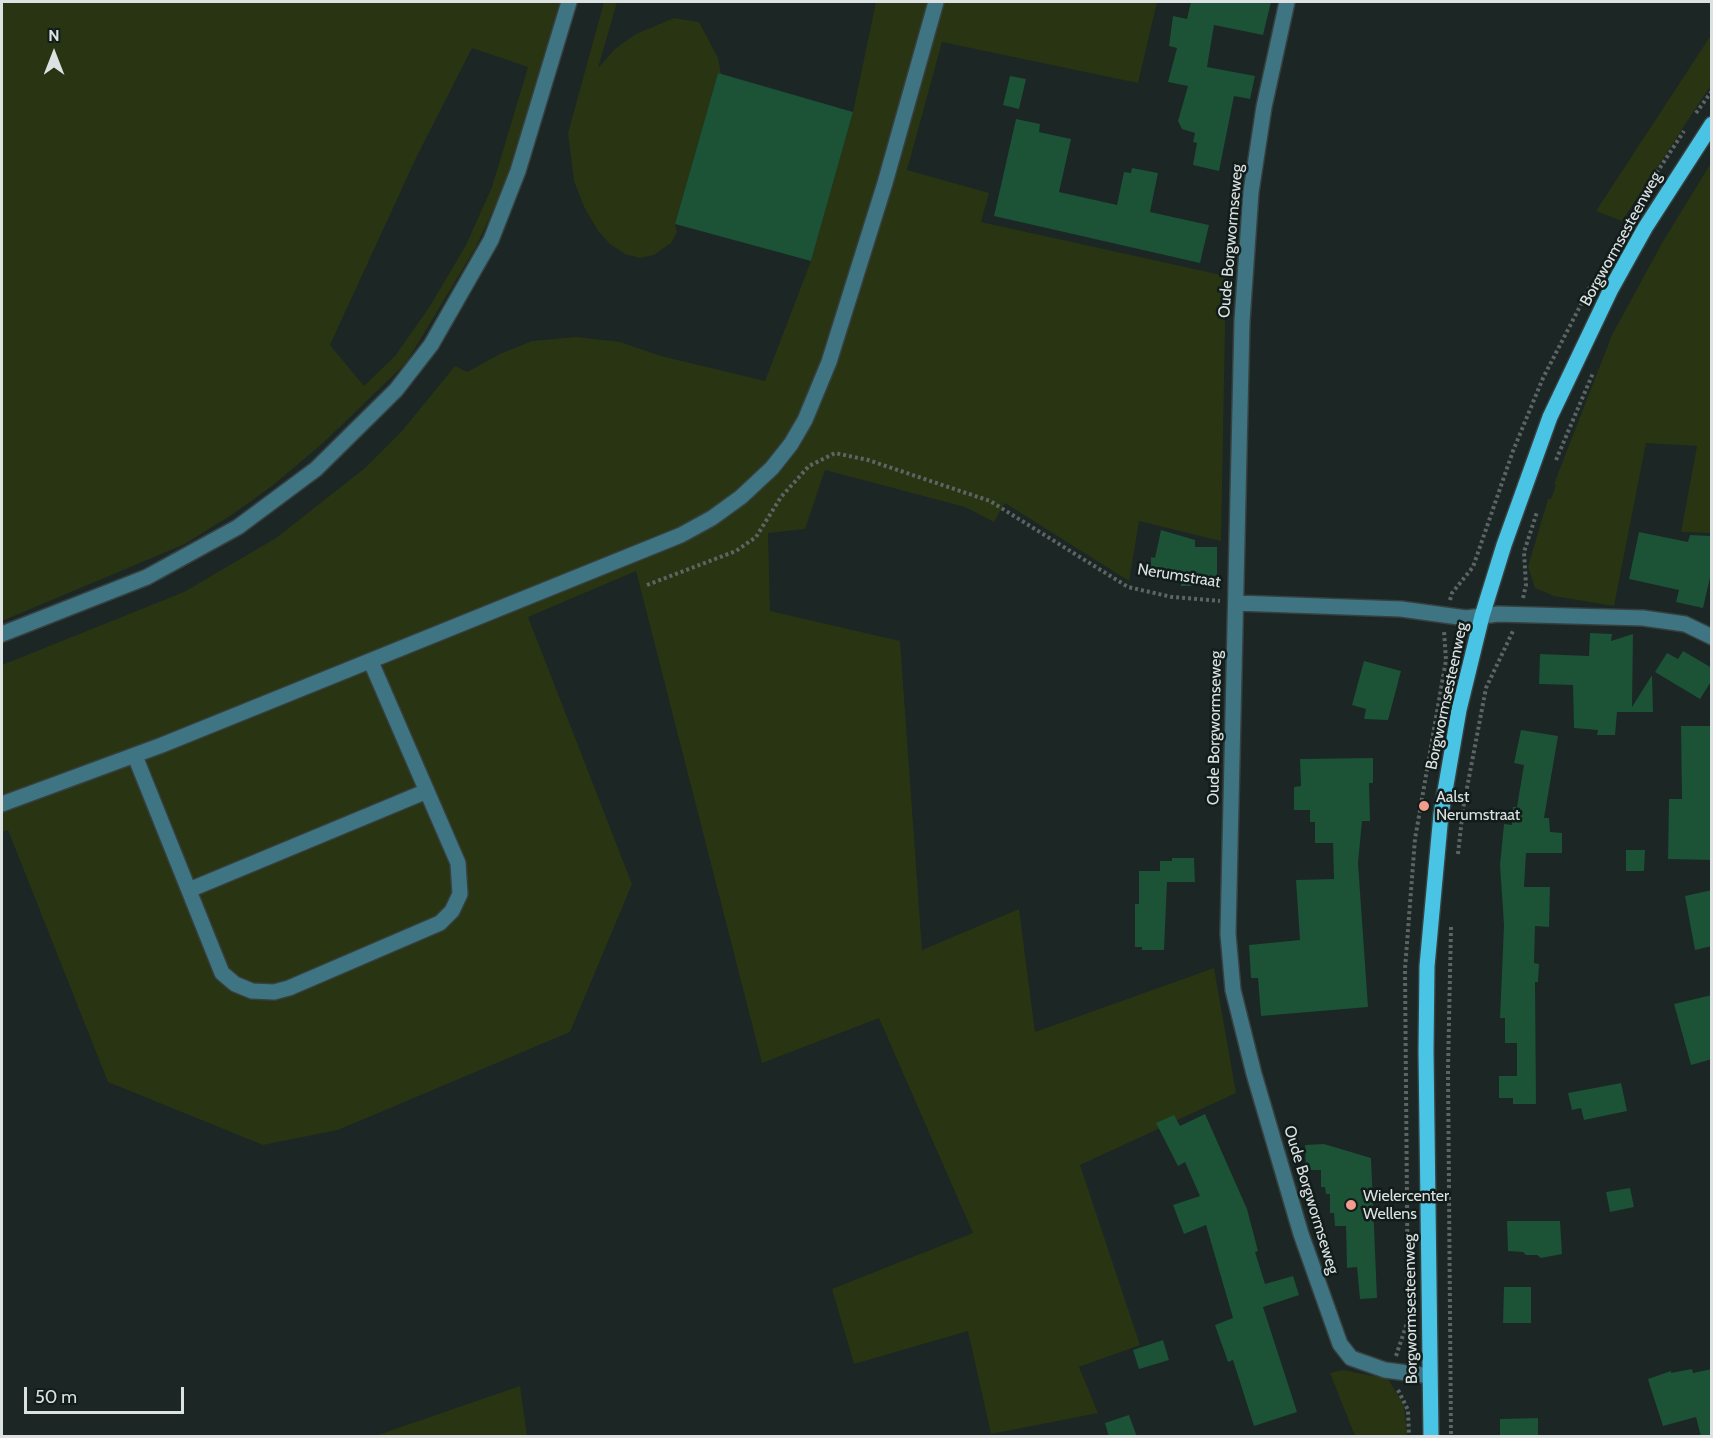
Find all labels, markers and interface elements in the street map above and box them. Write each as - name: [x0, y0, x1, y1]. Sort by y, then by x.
- north arrow: [24, 24, 84, 84]
- text: N: [48, 26, 60, 45]
- street label: Oude Borgwormseweg: [1215, 163, 1247, 319]
- street label: Borgwormsesteenweg: [1576, 169, 1666, 309]
- street label: Nerumstraat: [1136, 560, 1222, 592]
- street label: Borgwormsesteenweg: [1422, 620, 1472, 772]
- street label: Oude Borgwormseweg: [1204, 651, 1226, 805]
- place label: Aalst Nerumstraat: [1436, 787, 1520, 825]
- marker: Aalst Nerumstraat: [1417, 799, 1431, 813]
- street label: Oude Borgwormseweg: [1279, 1123, 1343, 1277]
- place label: Wielercenter Wellens: [1363, 1186, 1449, 1224]
- marker: Wielercenter Wellens: [1344, 1198, 1358, 1212]
- street label: Borgwormsesteenweg: [1400, 1234, 1422, 1384]
- scale bar: [27, 1375, 188, 1413]
- text: 50 m: [35, 1386, 77, 1408]

